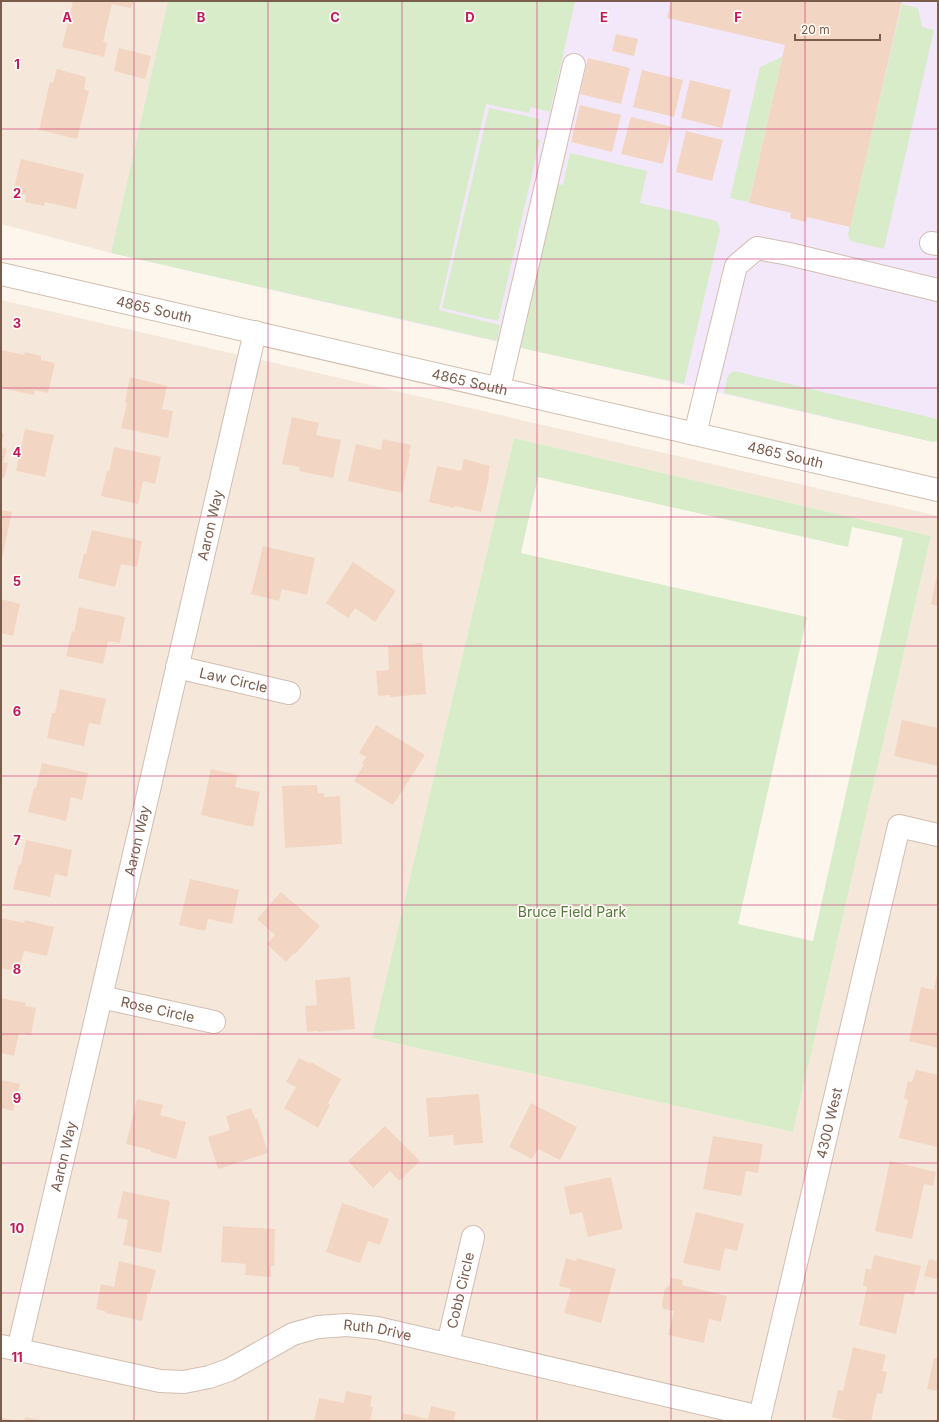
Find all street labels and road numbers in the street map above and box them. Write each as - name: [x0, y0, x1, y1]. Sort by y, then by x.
- street label: 4865 South: [114, 292, 194, 326]
- street label: 4865 South: [430, 365, 509, 399]
- street label: 4865 South: [746, 437, 825, 471]
- street label: Aaron Way: [193, 488, 226, 562]
- street label: Law Circle: [198, 663, 269, 696]
- street label: Aaron Way: [120, 804, 153, 878]
- street label: Rose Circle: [119, 993, 196, 1025]
- street label: 4300 West: [812, 1085, 845, 1160]
- street label: Aaron Way: [47, 1119, 80, 1193]
- street label: Cobb Circle: [443, 1250, 477, 1330]
- street label: Ruth Drive: [343, 1316, 413, 1344]

